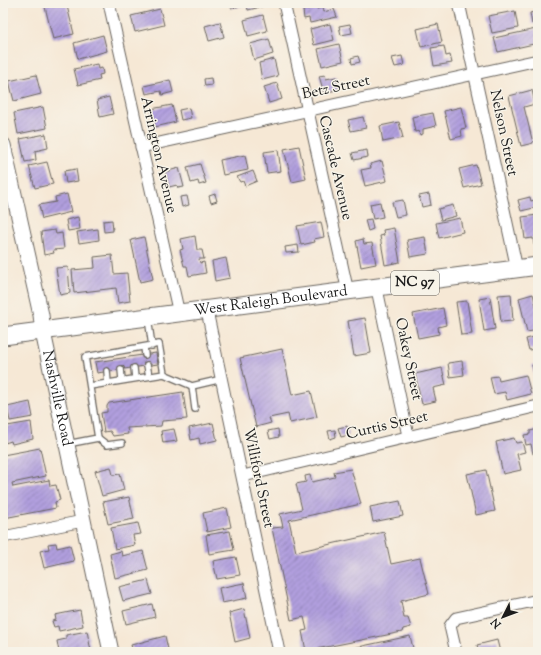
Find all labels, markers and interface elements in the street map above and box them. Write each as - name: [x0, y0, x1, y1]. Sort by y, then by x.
- street label: Betz Street: [300, 71, 372, 105]
- street label: Nelson Street: [484, 88, 522, 178]
- street label: Arrington Avenue: [134, 95, 182, 215]
- street label: Cascade Avenue: [313, 114, 357, 222]
- road number: NC 97: [391, 271, 439, 295]
- street label: West Raleigh Boulevard: [193, 280, 349, 321]
- street label: Oakey Street: [389, 316, 427, 402]
- street label: Nashville Road: [37, 348, 78, 449]
- street label: Curtis Street: [344, 406, 430, 446]
- street label: Williford Street: [237, 426, 279, 530]
- north arrow: [483, 597, 523, 637]
- text: N: [487, 614, 506, 632]

